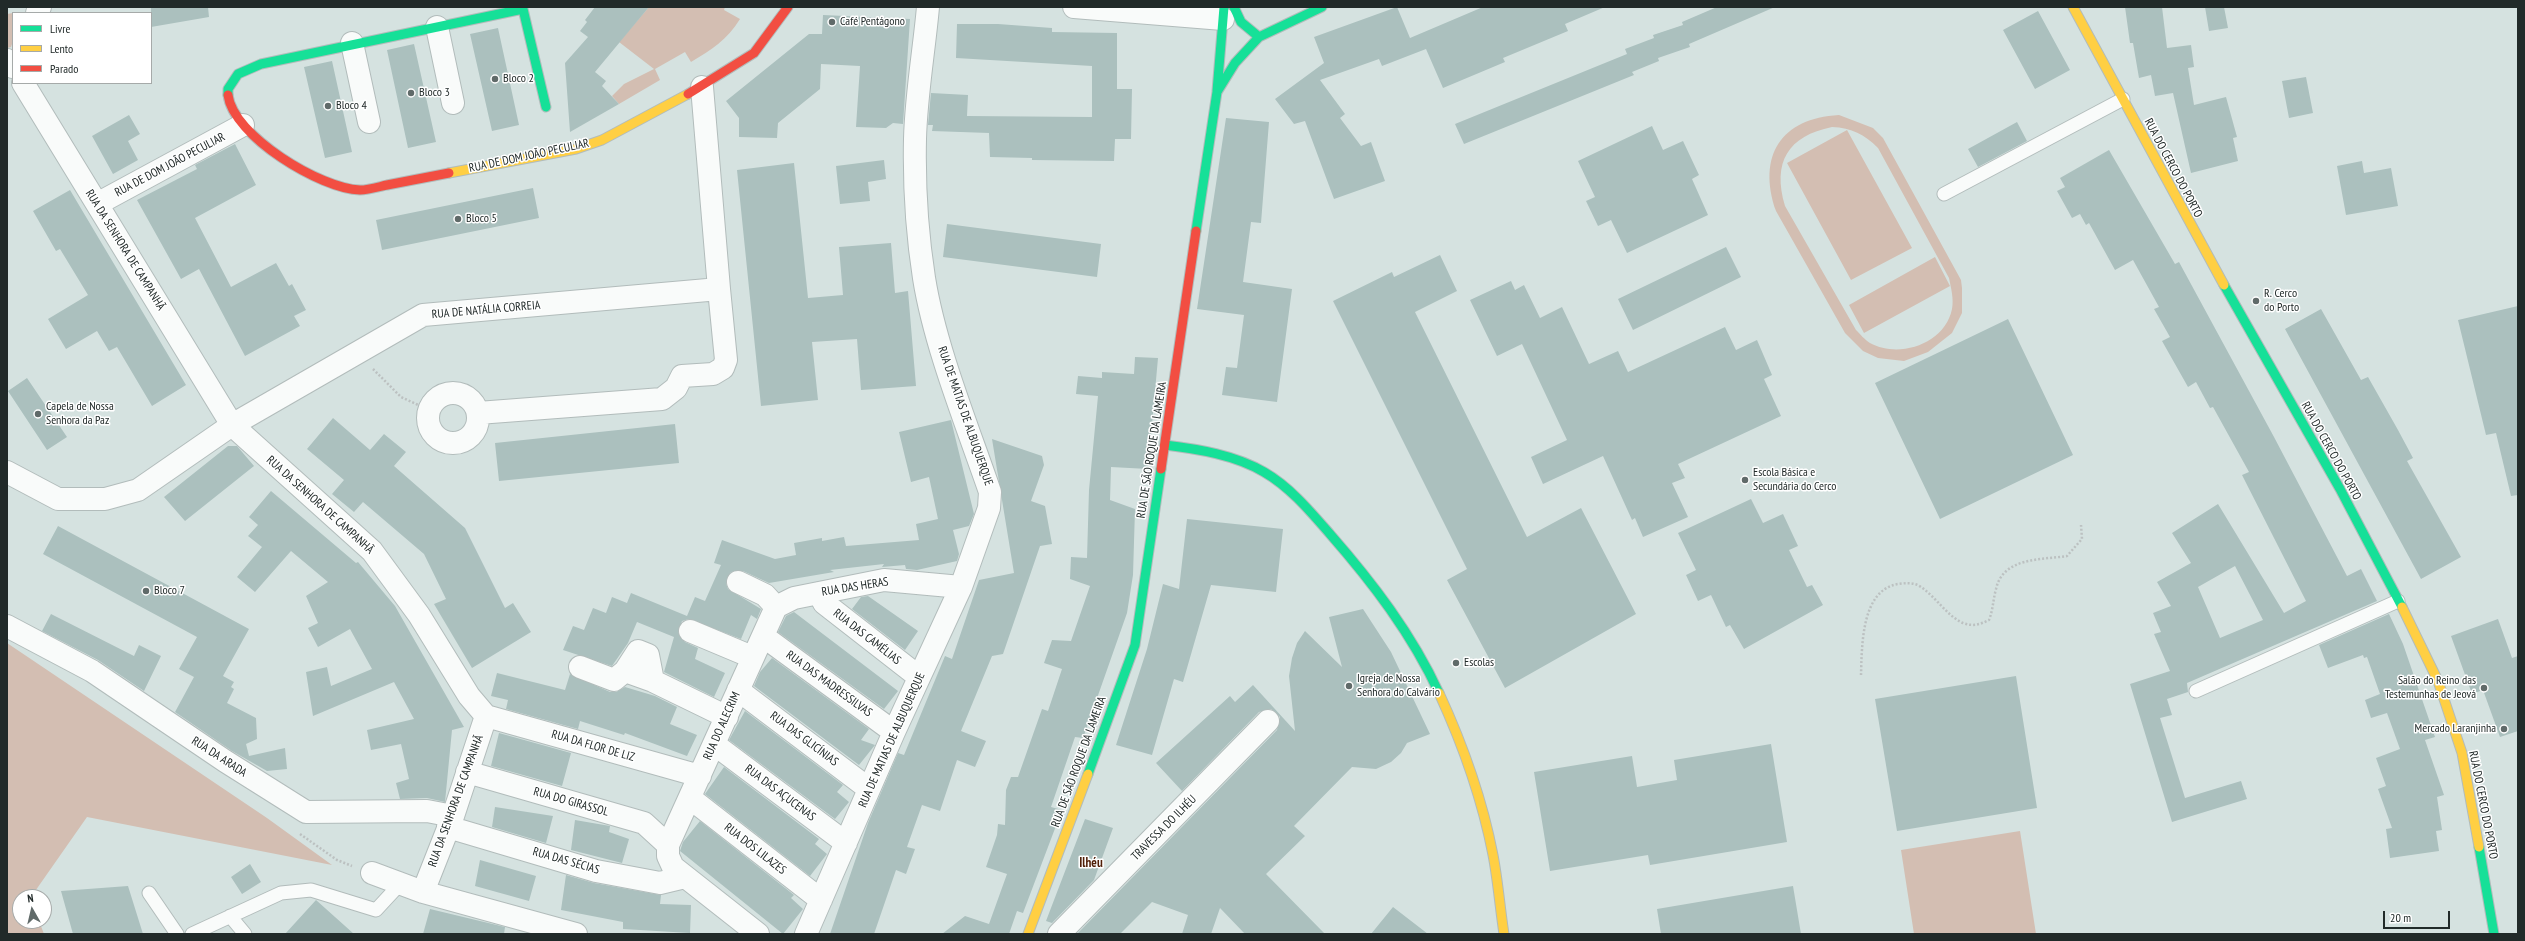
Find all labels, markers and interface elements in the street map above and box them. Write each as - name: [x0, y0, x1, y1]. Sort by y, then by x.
- legend: [12, 12, 152, 84]
- place label: Café Pentágono: [840, 15, 905, 29]
- marker: Café Pentágono: [827, 17, 837, 27]
- text: Livre: [50, 21, 70, 36]
- text: Lento: [50, 41, 73, 56]
- text: Parado: [50, 61, 78, 76]
- place label: Bloco 2: [503, 72, 534, 86]
- marker: Bloco 2: [490, 74, 500, 84]
- place label: Bloco 3: [419, 86, 450, 100]
- marker: Bloco 3: [406, 88, 416, 98]
- place label: Bloco 4: [336, 99, 367, 113]
- marker: Bloco 4: [323, 101, 333, 111]
- street label: RUA DO CERCO DO PORTO: [2141, 116, 2205, 220]
- street label: RUA DE DOM JOÃO PECULIAR: [112, 130, 228, 200]
- street label: RUA DE DOM JOÃO PECULIAR: [468, 136, 590, 176]
- street label: RUA DA SENHORA DE CAMPANHÃ: [82, 187, 168, 313]
- place label: Bloco 5: [466, 212, 497, 226]
- marker: Bloco 5: [453, 214, 463, 224]
- place label: R. Cerco do Porto: [2264, 287, 2299, 315]
- marker: R. Cerco do Porto: [2251, 296, 2261, 306]
- street label: RUA DE NATÁLIA CORREIA: [431, 298, 541, 322]
- street label: RUA DE MATIAS DE ALBUQUERQUE: [934, 344, 996, 488]
- street label: RUA DE SÃO ROQUE DA LAMEIRA: [1134, 381, 1170, 519]
- street label: RUA DO CERCO DO PORTO: [2298, 399, 2364, 503]
- place label: Capela de Nossa Senhora da Paz: [46, 400, 114, 428]
- marker: Capela de Nossa Senhora da Paz: [33, 409, 43, 419]
- street label: RUA DA SENHORA DE CAMPANHÃ: [263, 453, 377, 557]
- place label: Escola Básica e Secundária do Cerco: [1753, 466, 1837, 494]
- marker: Escola Básica e Secundária do Cerco: [1740, 475, 1750, 485]
- street label: RUA DAS HERAS: [821, 575, 889, 599]
- place label: Bloco 7: [154, 584, 185, 598]
- marker: Bloco 7: [141, 586, 151, 596]
- street label: RUA DAS CAMÉLIAS: [830, 606, 904, 668]
- street label: RUA DAS MADRESSILVAS: [783, 648, 875, 720]
- place label: Escolas: [1464, 656, 1494, 670]
- marker: Escolas: [1451, 658, 1461, 668]
- street label: RUA DE MATIAS DE ALBUQUERQUE: [856, 670, 928, 810]
- place label: Igreja de Nossa Senhora do Calvário: [1357, 672, 1440, 700]
- place label: Salão do Reino das Testemunhas de Jeová: [2385, 674, 2476, 702]
- marker: Igreja de Nossa Senhora do Calvário: [1344, 681, 1354, 691]
- marker: Salão do Reino das Testemunhas de Jeová: [2479, 683, 2489, 693]
- street label: RUA DO ALECRIM: [701, 690, 743, 762]
- street label: RUA DE SÃO ROQUE DA LAMEIRA: [1049, 695, 1109, 829]
- street label: RUA DAS GLICÍNIAS: [767, 709, 841, 769]
- place label: Mercado Laranjinha: [2415, 722, 2496, 736]
- marker: Mercado Laranjinha: [2499, 724, 2509, 734]
- street label: RUA DA FLOR DE LIZ: [550, 727, 636, 765]
- street label: RUA DA SENHORA DE CAMPANHÃ: [425, 733, 487, 869]
- street label: RUA DA ARADA: [189, 734, 249, 780]
- street label: RUA DO CERCO DO PORTO: [2465, 750, 2501, 860]
- street label: RUA DAS AÇUCENAS: [742, 762, 818, 824]
- street label: RUA DO GIRASSOL: [532, 784, 610, 820]
- street label: TRAVESSA DO ILHÉU: [1128, 792, 1200, 864]
- street label: RUA DOS LILAZES: [721, 820, 789, 878]
- street label: RUA DAS SÉCIAS: [531, 845, 601, 877]
- district label: Ilhéu: [1079, 855, 1103, 871]
- north arrow: [12, 889, 52, 929]
- text: N: [27, 891, 34, 905]
- scale bar: [2385, 903, 2452, 929]
- text: 20 m: [2390, 910, 2411, 925]

